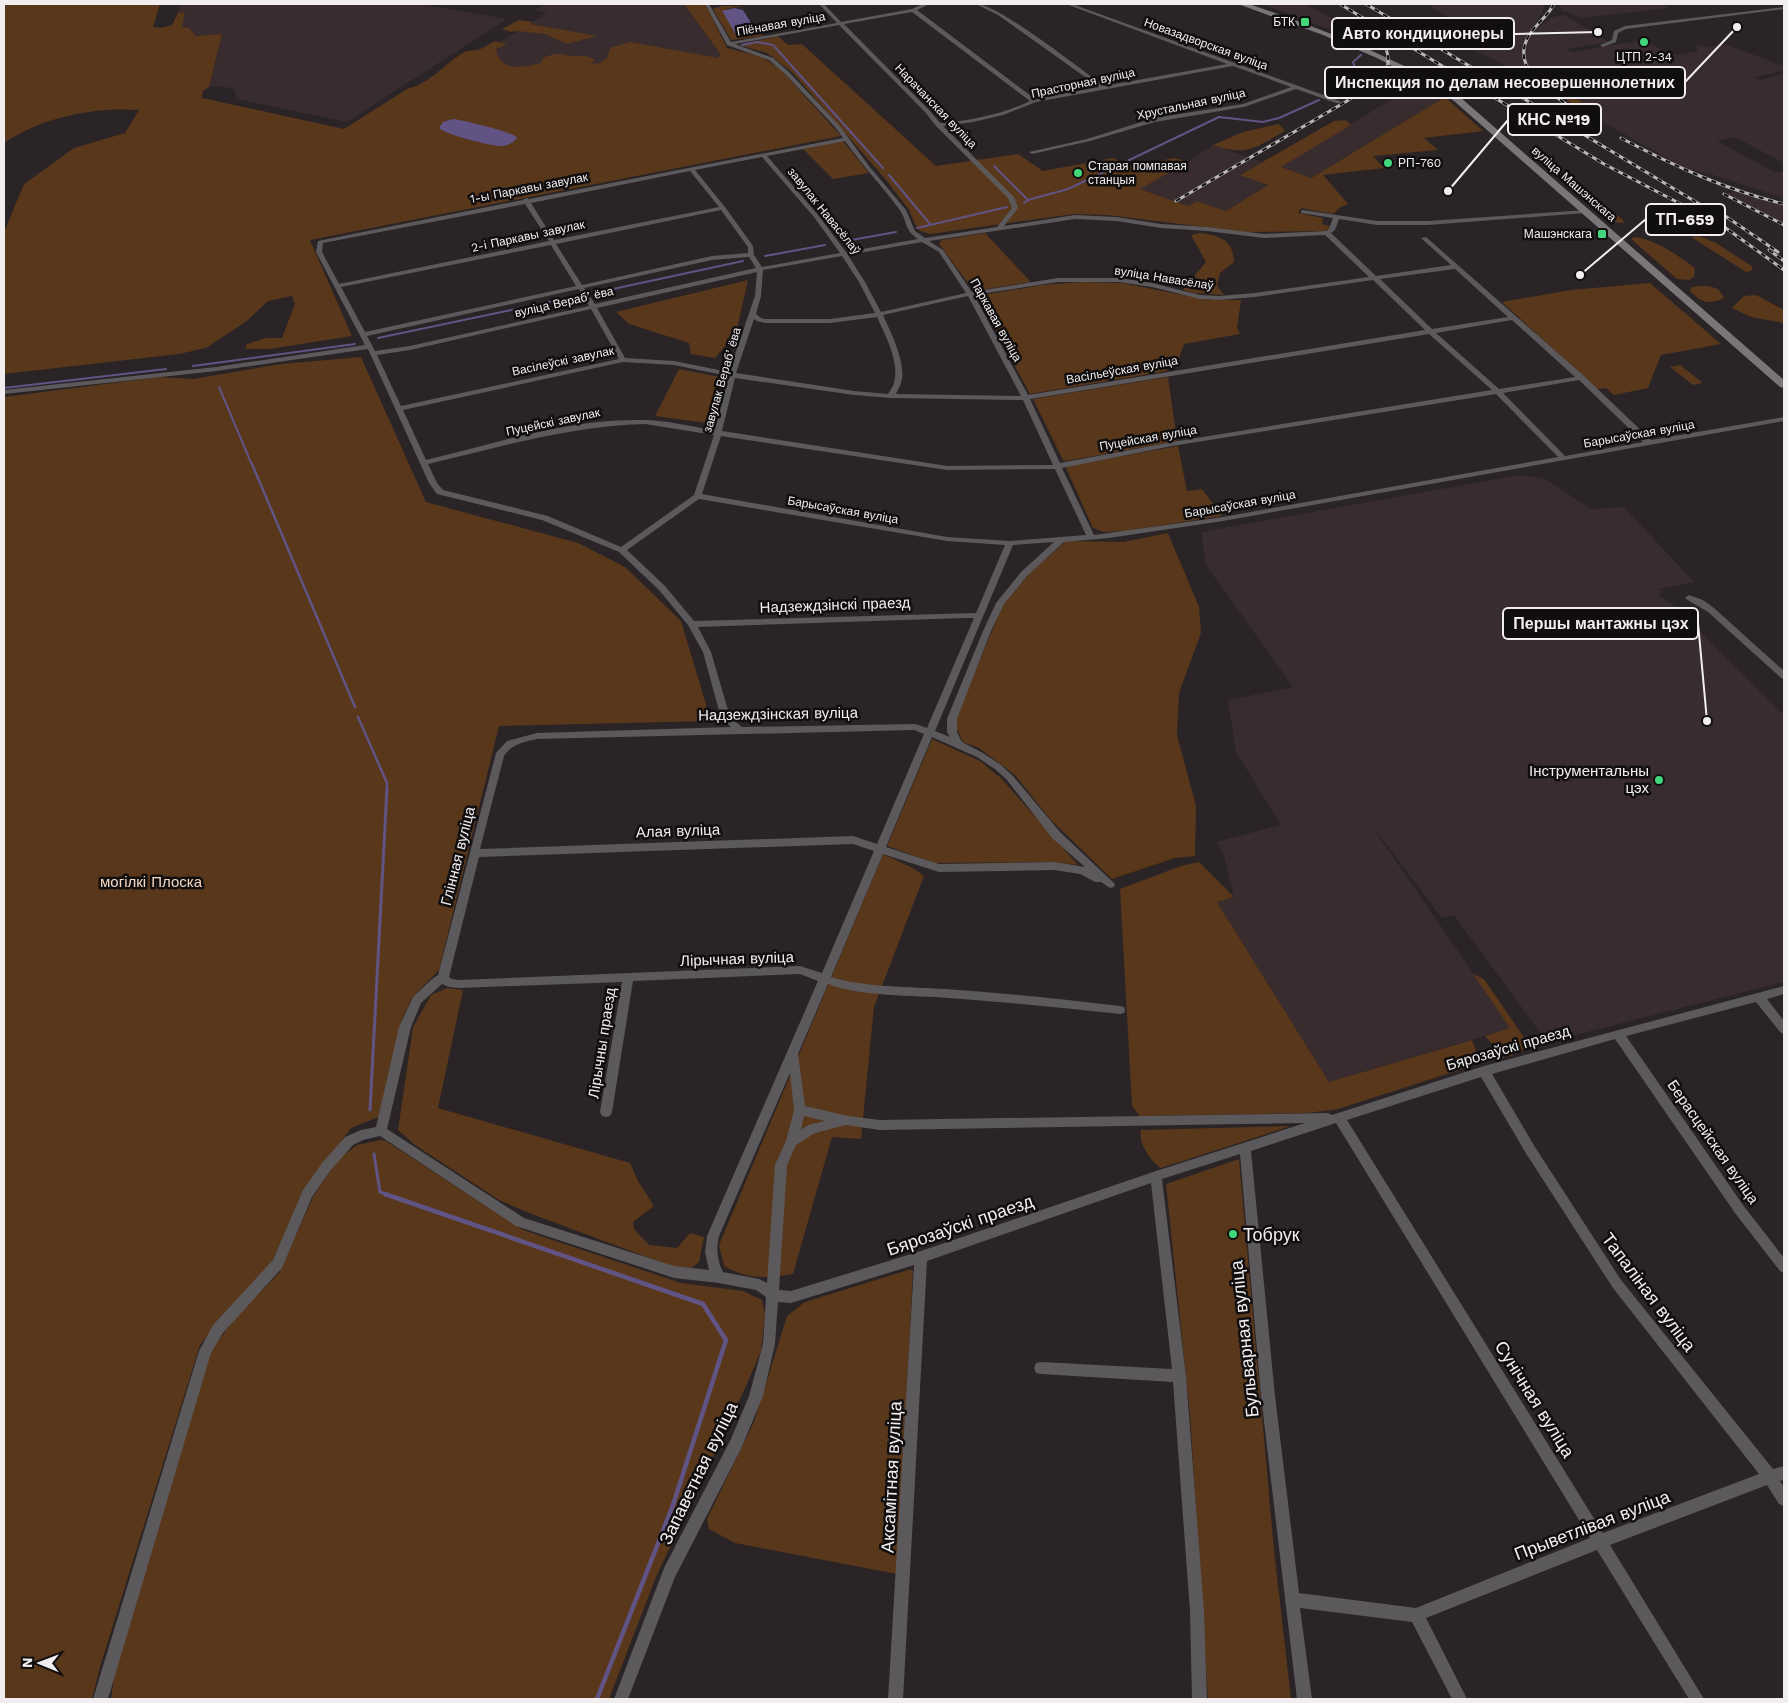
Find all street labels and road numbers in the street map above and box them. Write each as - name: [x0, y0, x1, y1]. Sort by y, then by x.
- street label: Піёнавая вуліца: [736, 9, 827, 39]
- street label: Новазадворская вуліца: [1142, 15, 1270, 73]
- street label: Нарачанская вуліца: [892, 61, 980, 151]
- street label: Прасторная вуліца: [1030, 65, 1136, 101]
- street label: Хрустальная вуліца: [1135, 86, 1247, 122]
- street label: вуліца Машэнскага: [1529, 144, 1619, 225]
- street label: завулак Навасёлаў: [785, 165, 863, 257]
- street label: 1-ы Паркавы завулак: [469, 170, 590, 206]
- street label: 2-і Паркавы завулак: [470, 217, 587, 255]
- street label: вуліца Навасёлаў: [1114, 263, 1214, 293]
- street label: Паркавая вуліца: [967, 276, 1025, 364]
- street label: вуліца Верабʼёва: [513, 284, 615, 320]
- street label: завулак Верабʼёва: [700, 326, 744, 434]
- street label: Васілеўскі завулак: [511, 343, 616, 379]
- street label: Васільеўская вуліца: [1065, 353, 1179, 387]
- street label: Пуцейскі завулак: [505, 405, 602, 439]
- street label: Барысаўская вуліца: [1582, 417, 1696, 451]
- street label: Пуцейская вуліца: [1098, 422, 1198, 453]
- street label: Барысаўская вуліца: [1183, 487, 1297, 521]
- street label: Барысаўская вуліца: [786, 493, 900, 527]
- street label: Надзеждзінскі праезд: [759, 593, 911, 617]
- street label: Надзеждзінская вуліца: [698, 704, 859, 724]
- street label: Глінная вуліца: [437, 804, 479, 907]
- street label: Алая вуліца: [636, 821, 721, 841]
- street label: Лірычная вуліца: [680, 948, 795, 970]
- street label: Лірычны праезд: [584, 986, 620, 1100]
- street label: Бярозаўскі праезд: [1444, 1022, 1572, 1074]
- street label: Берасцейская вуліца: [1663, 1076, 1763, 1208]
- street label: Бярозаўскі праезд: [884, 1190, 1036, 1260]
- street label: Тапаліная вуліца: [1598, 1229, 1701, 1356]
- street label: Бульварная вуліца: [1225, 1258, 1263, 1419]
- street label: Сунічная вуліца: [1491, 1337, 1580, 1462]
- street label: Запаветная вуліца: [654, 1397, 742, 1548]
- street label: Аксамітная вуліца: [877, 1400, 906, 1554]
- street label: Прыветлівая вуліца: [1511, 1485, 1674, 1564]

